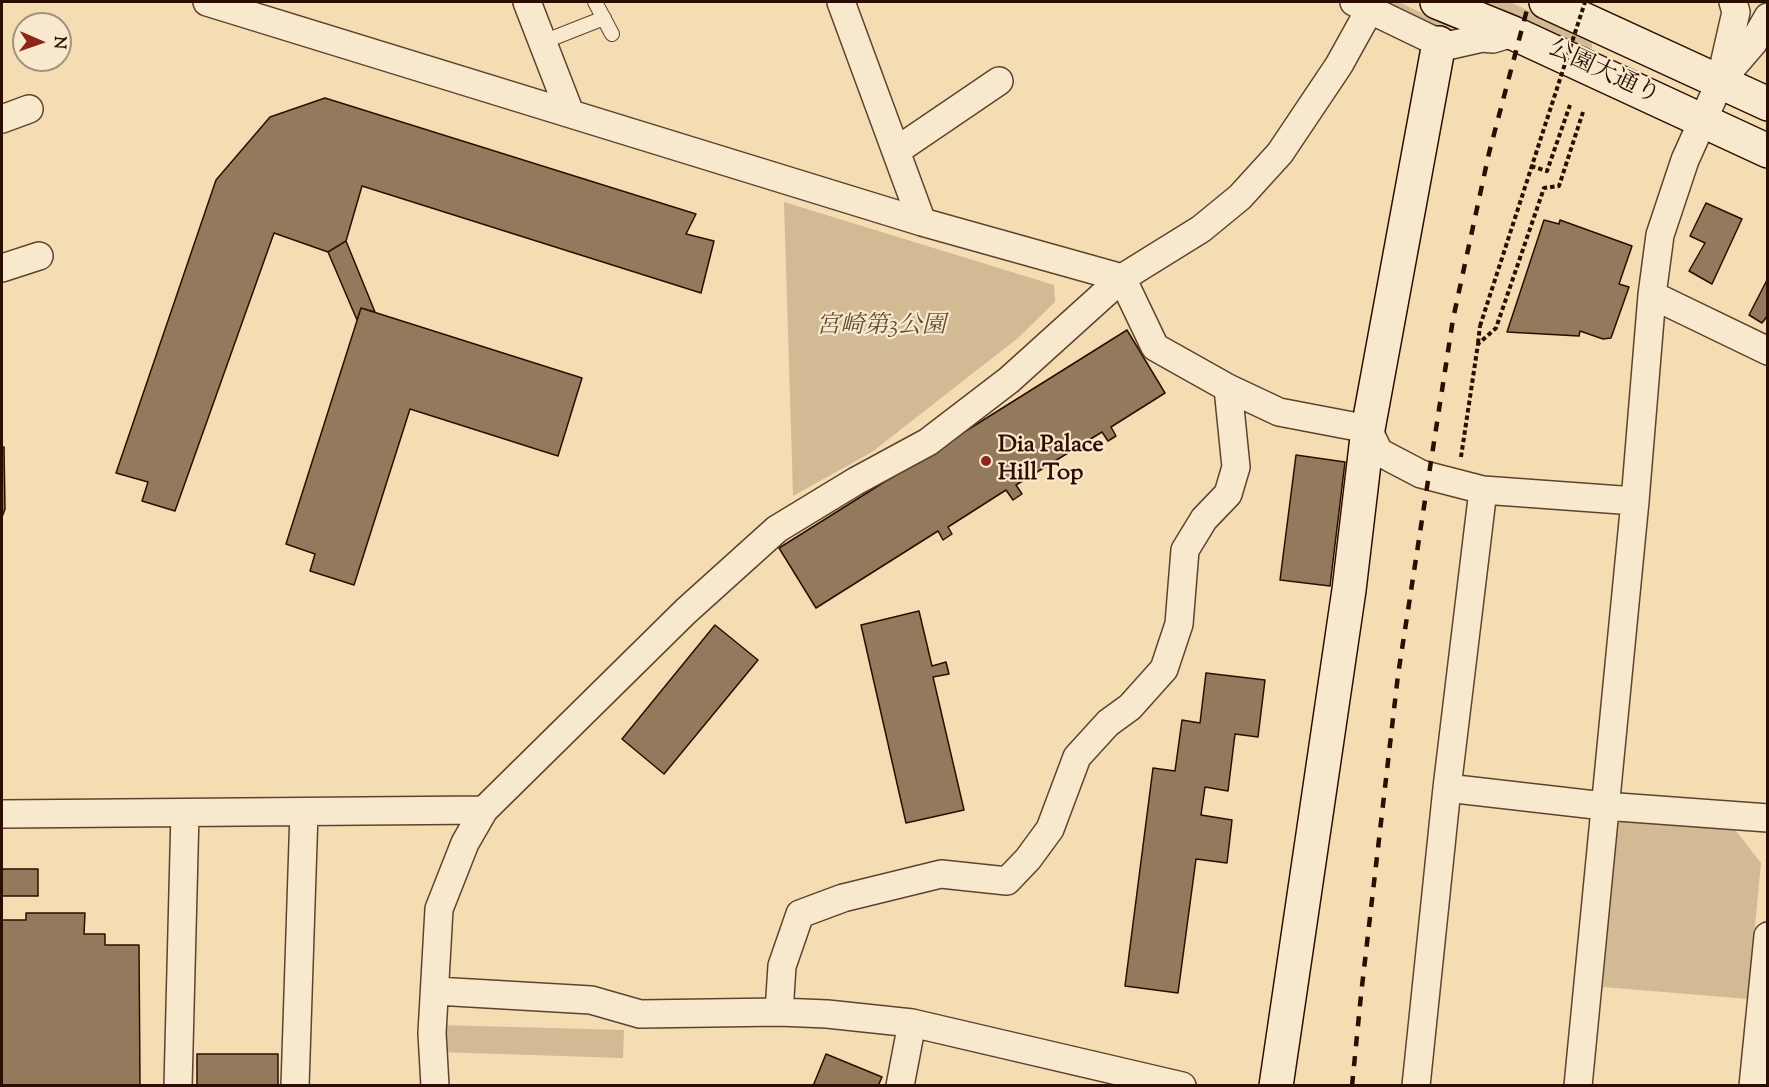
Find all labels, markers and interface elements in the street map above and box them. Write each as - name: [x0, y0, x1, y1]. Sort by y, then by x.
- north arrow: [12, 12, 72, 72]
- text: N: [47, 36, 70, 49]
- street label: 公園大通り: [1543, 36, 1663, 112]
- park label: 宮崎第3公園: [816, 314, 946, 342]
- place label: Dia Palace Hill Top: [998, 433, 1104, 489]
- marker: Dia Palace Hill Top: [979, 454, 993, 468]

